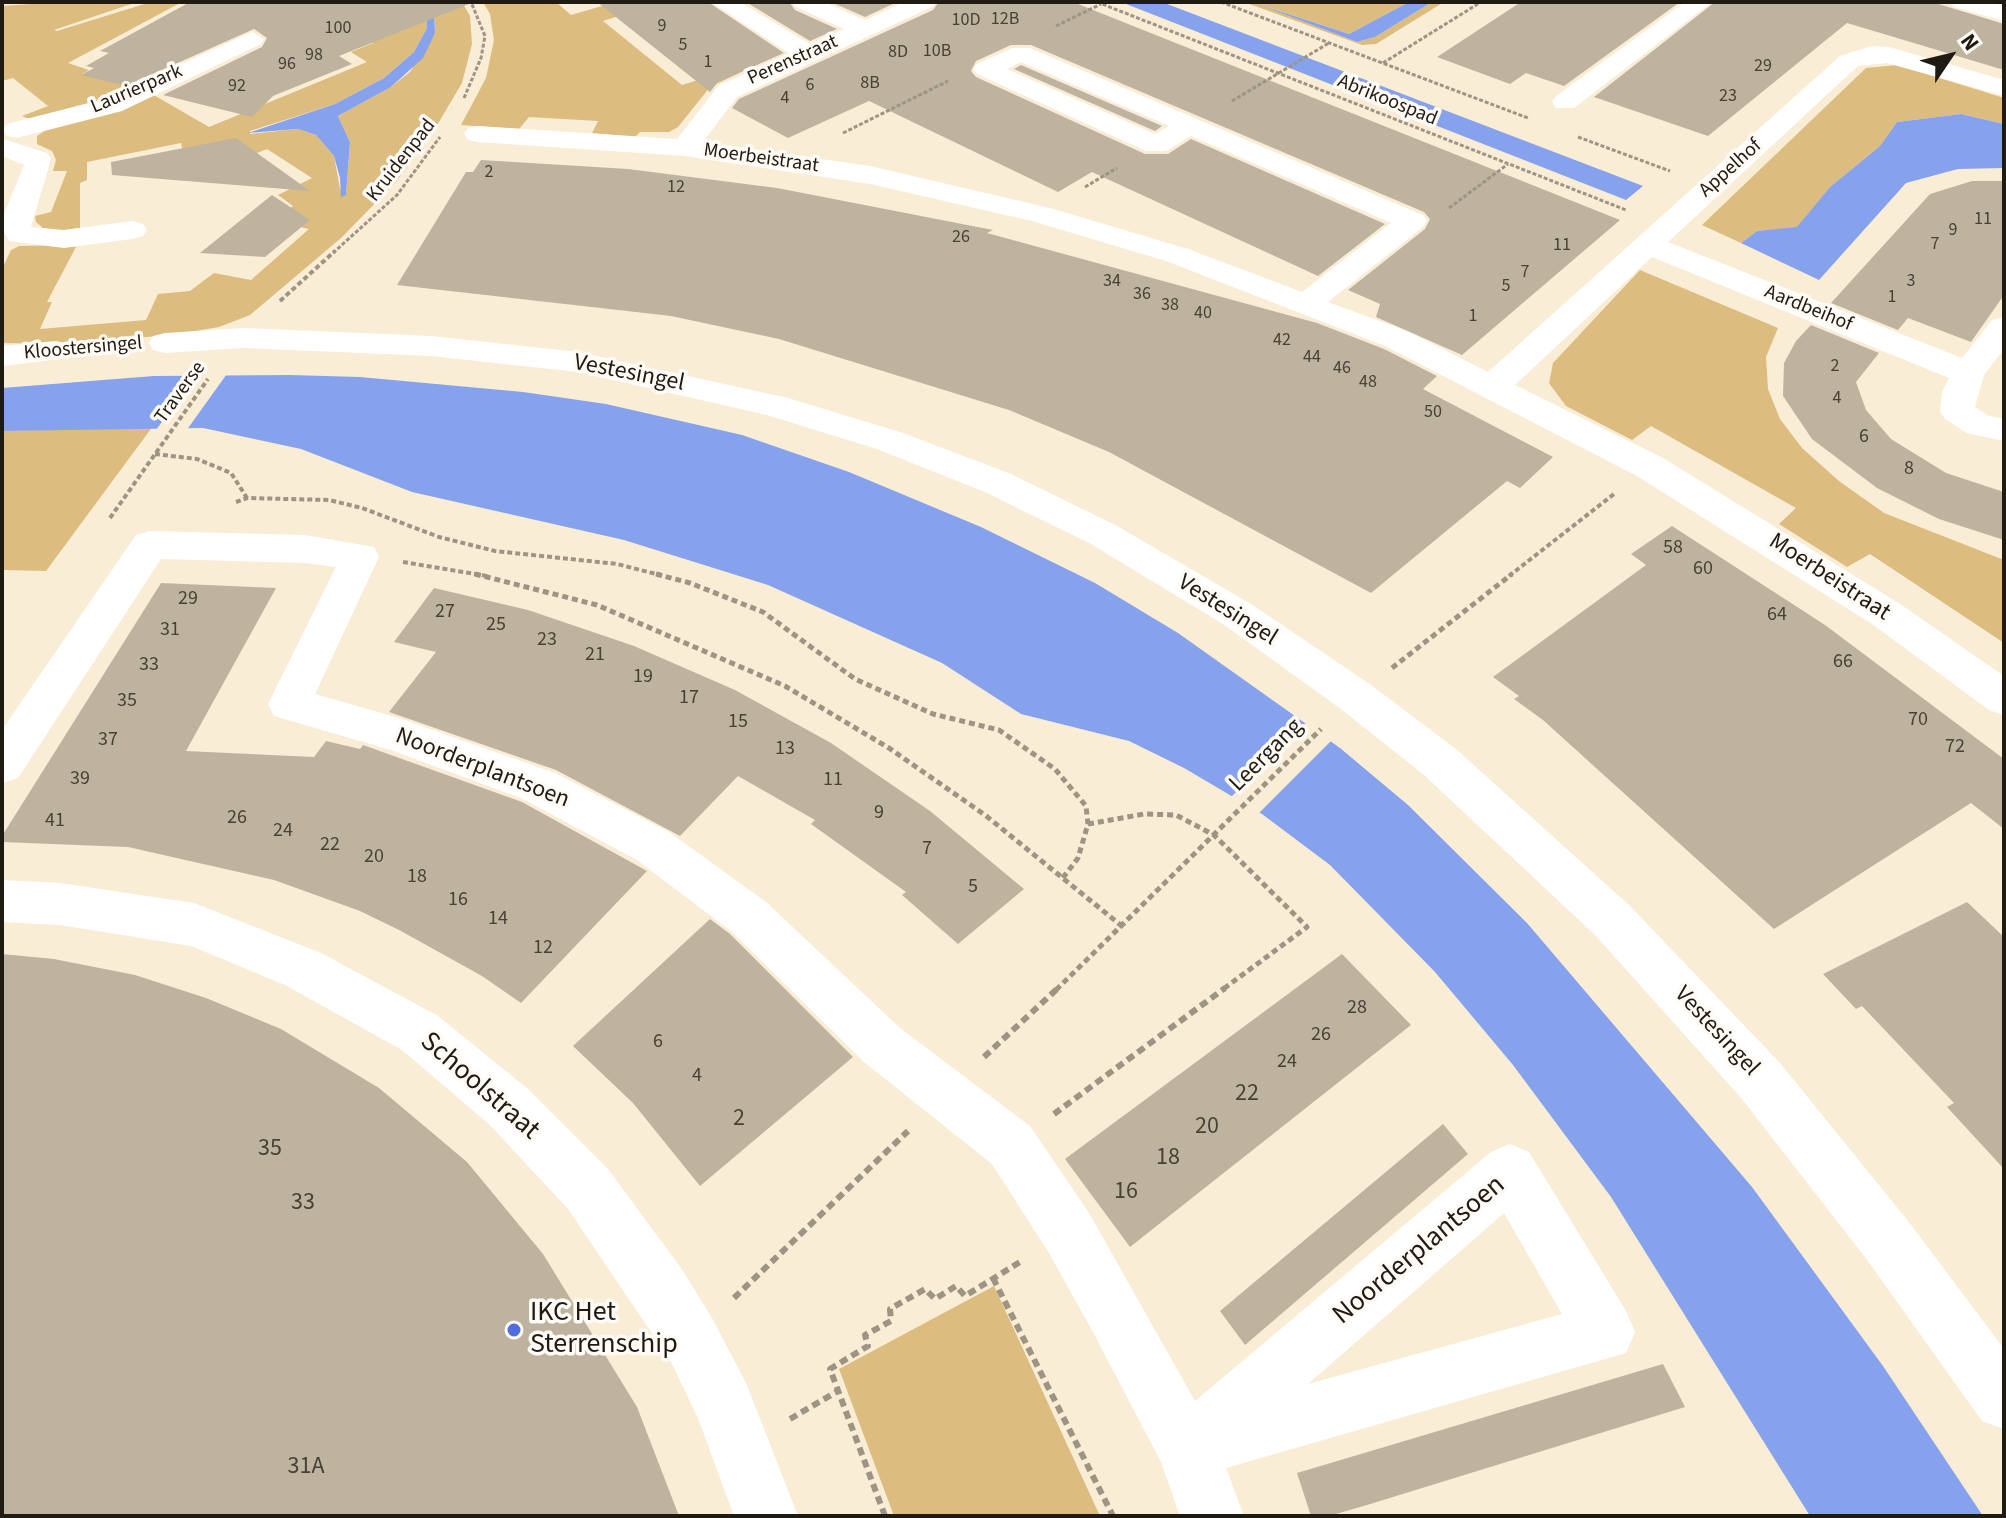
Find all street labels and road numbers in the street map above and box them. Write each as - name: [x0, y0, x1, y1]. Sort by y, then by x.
- street label: Perenstraat: [744, 30, 842, 92]
- street label: Laurierpark: [88, 60, 186, 120]
- street label: Abrikoospad: [1334, 70, 1440, 132]
- street label: Kruidenpad: [362, 115, 442, 207]
- street label: Appelhof: [1695, 135, 1767, 203]
- street label: Moerbeistraat: [702, 139, 820, 179]
- street label: Aardbeihof: [1761, 281, 1855, 337]
- street label: Kloostersingel: [23, 332, 143, 366]
- street label: Vestesingel: [571, 349, 687, 399]
- street label: Traverse: [151, 357, 211, 429]
- street label: Moerbeistraat: [1763, 528, 1895, 628]
- street label: Vestesingel: [1172, 569, 1282, 653]
- street label: Leergang: [1224, 713, 1310, 799]
- street label: Noorderplantsoen: [391, 723, 573, 815]
- street label: Vestesingel: [1667, 981, 1765, 1083]
- street label: Schoolstraat: [412, 1026, 546, 1148]
- street label: Noorderplantsoen: [1327, 1169, 1513, 1333]

